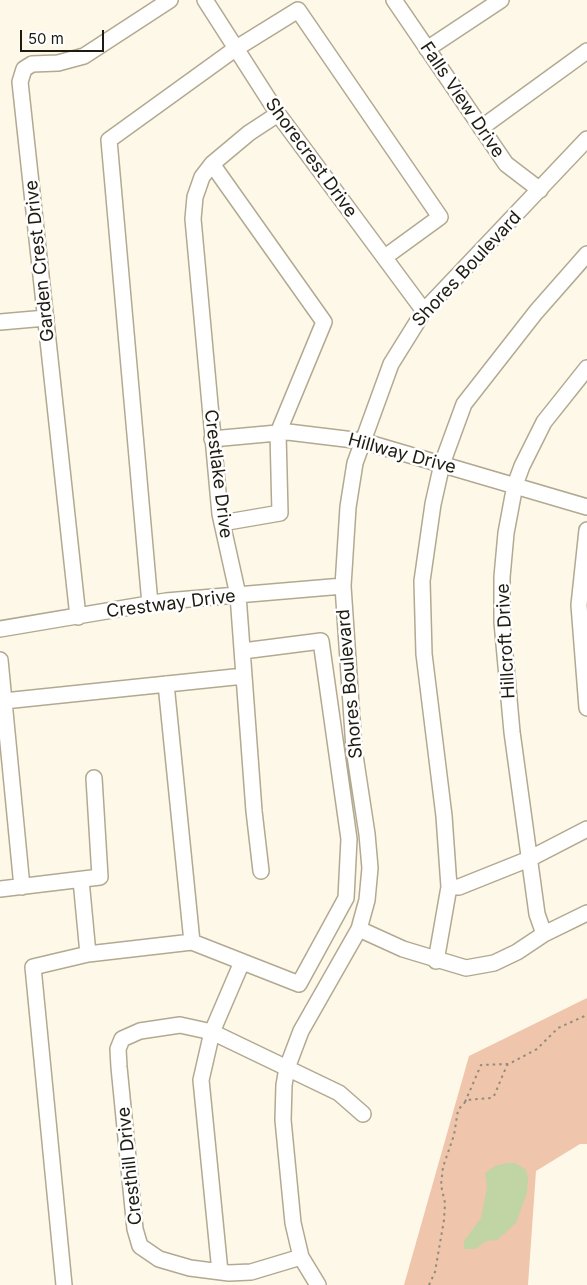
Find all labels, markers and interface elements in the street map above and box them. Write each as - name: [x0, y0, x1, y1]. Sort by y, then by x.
- scale bar: [22, 20, 106, 52]
- text: 50 m: [28, 29, 64, 48]
- street label: Falls View Drive: [415, 38, 509, 162]
- street label: Shorecrest Drive: [260, 94, 362, 222]
- street label: Garden Crest Drive: [21, 179, 59, 343]
- street label: Shores Boulevard: [408, 207, 526, 331]
- street label: Crestlake Drive: [199, 408, 237, 540]
- street label: Hillway Drive: [346, 429, 458, 479]
- street label: Hillcroft Drive: [492, 583, 520, 699]
- street label: Crestway Drive: [105, 585, 237, 623]
- street label: Shores Boulevard: [333, 608, 367, 760]
- street label: Cresthill Drive: [113, 1106, 147, 1226]

